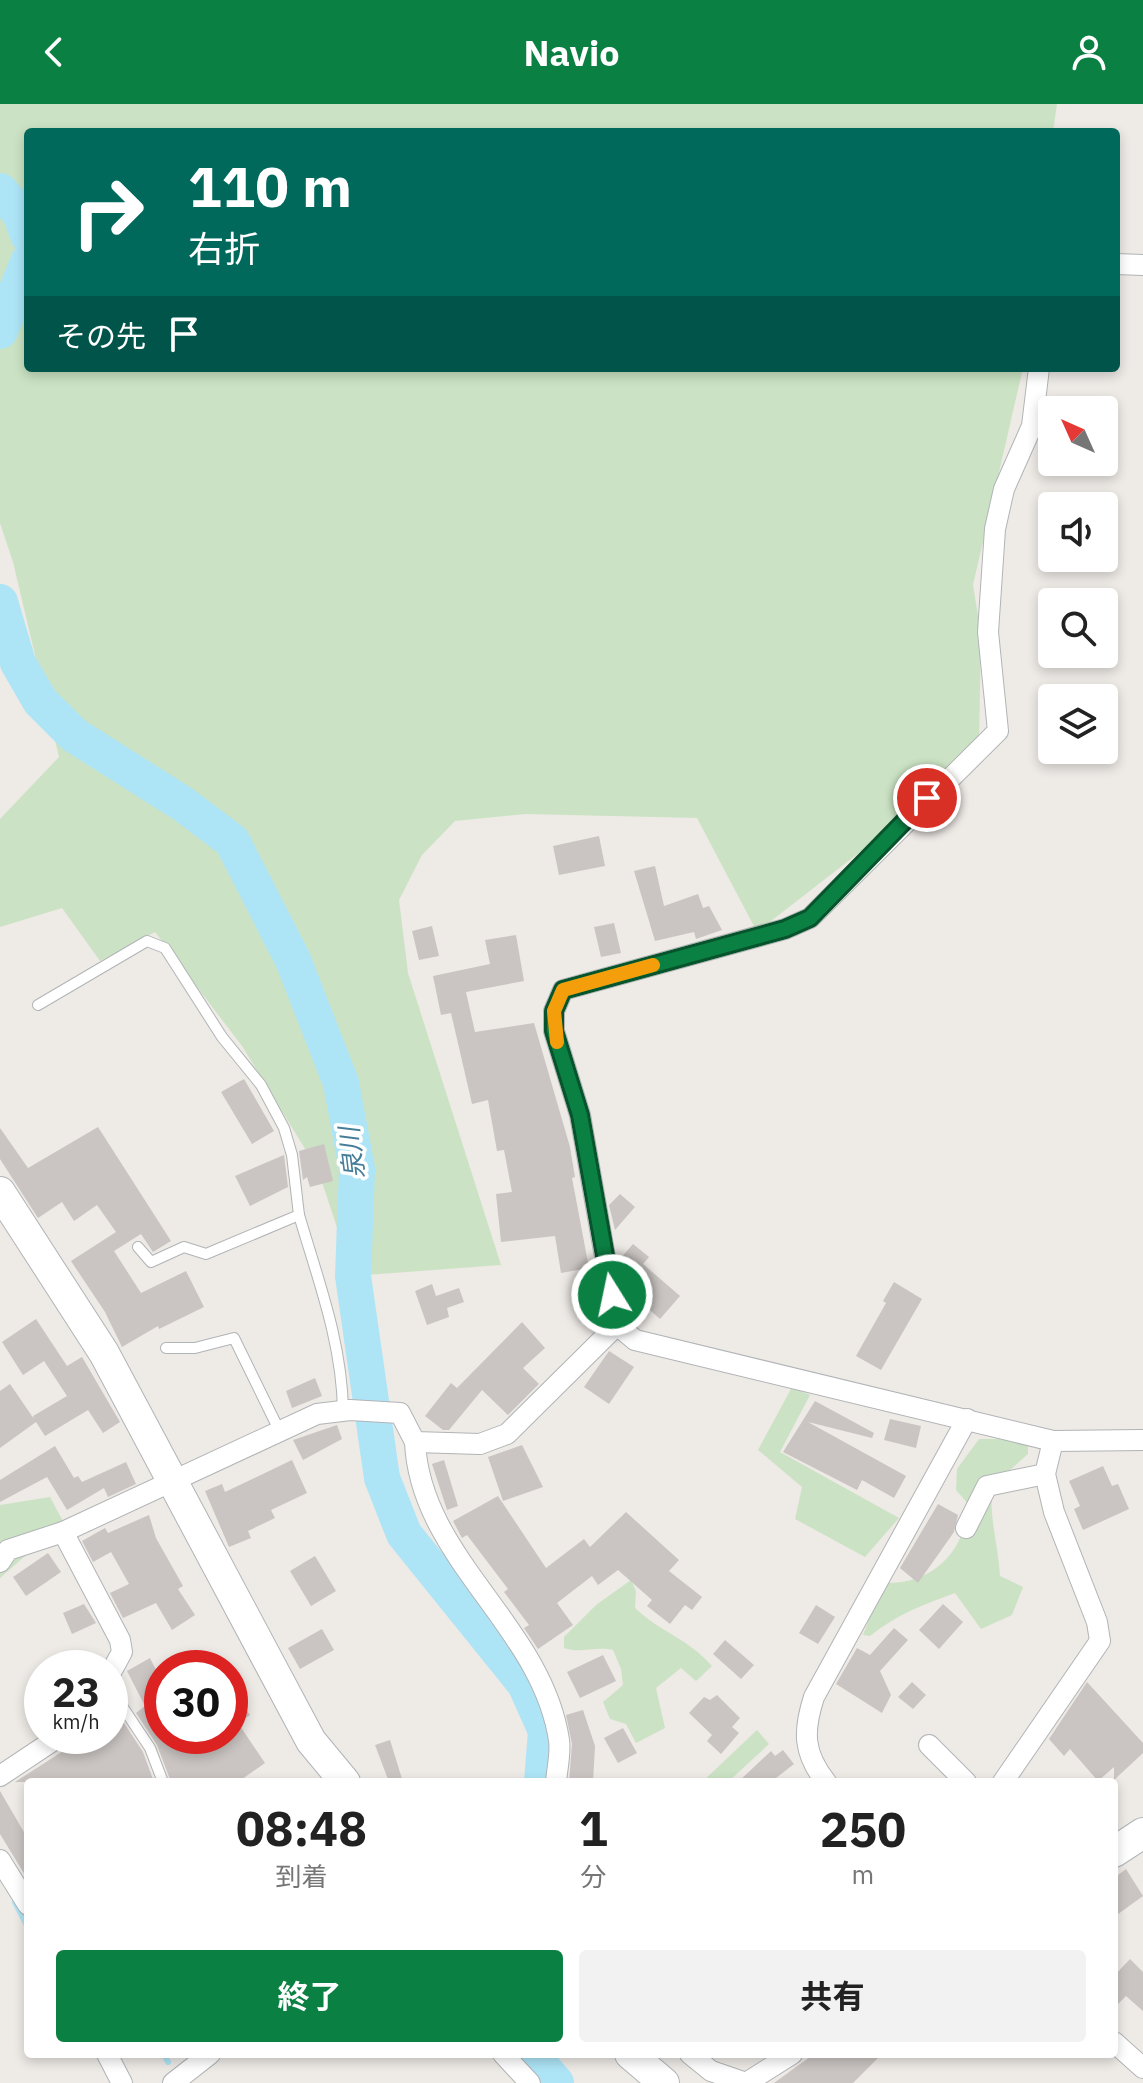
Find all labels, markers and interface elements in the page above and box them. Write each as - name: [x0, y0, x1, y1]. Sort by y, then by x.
- text: Navio: [523, 29, 620, 76]
- icon: back: [32, 30, 76, 74]
- icon: person: [1067, 30, 1111, 74]
- text: 110 m: [188, 150, 352, 222]
- icon: right: [56, 160, 160, 264]
- text: 右折: [188, 225, 260, 272]
- icon: arrive: [162, 312, 206, 356]
- text: その先: [56, 316, 146, 355]
- north arrow: [1038, 396, 1118, 476]
- map controls: [1038, 396, 1118, 764]
- button: sound: [1038, 492, 1118, 572]
- button: search: [1038, 588, 1118, 668]
- button: layers: [1038, 684, 1118, 764]
- pin: [893, 764, 961, 832]
- icon: arrive: [905, 776, 949, 820]
- water label: 泉川: [331, 1122, 371, 1181]
- position arrow: [570, 1253, 654, 1337]
- speed limit sign: 30: [144, 1650, 248, 1754]
- text: 23: [52, 1666, 100, 1718]
- text: km/h: [52, 1708, 100, 1735]
- text: 08:48: [236, 1797, 367, 1859]
- text: 1: [579, 1797, 608, 1859]
- text: 250: [820, 1798, 906, 1860]
- text: m: [851, 1857, 874, 1891]
- text: 到着: [275, 1859, 327, 1893]
- text: 分: [580, 1859, 606, 1893]
- button: 終了: [56, 1950, 563, 2042]
- button: 共有: [579, 1950, 1086, 2042]

